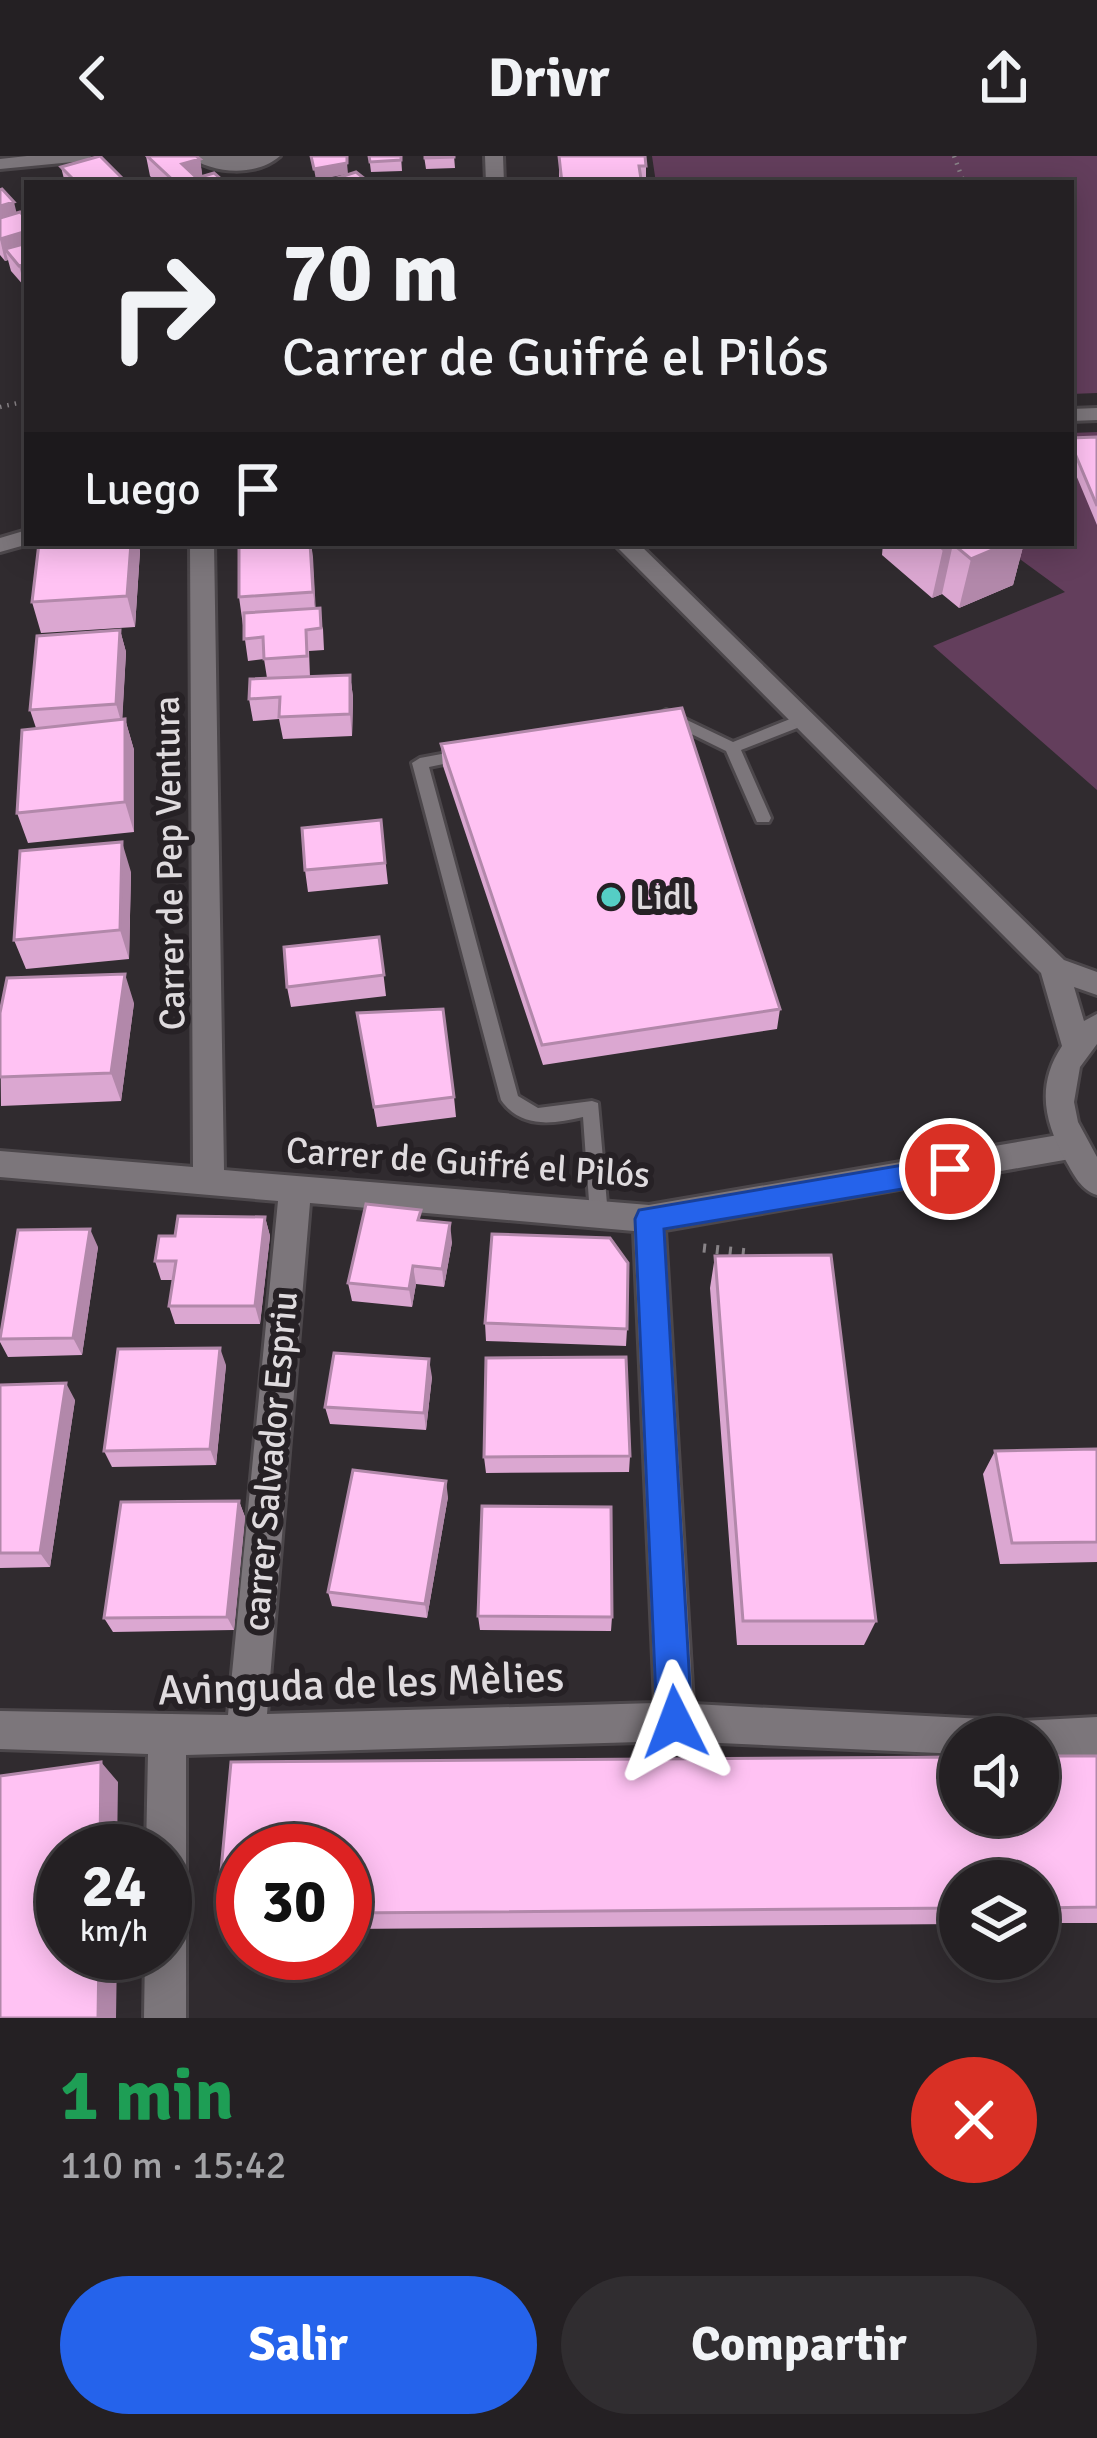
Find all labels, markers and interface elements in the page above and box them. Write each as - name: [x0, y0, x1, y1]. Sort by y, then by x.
- icon: back: [60, 45, 126, 111]
- text: Drivr: [488, 45, 609, 112]
- icon: share: [971, 45, 1037, 111]
- text: 70 m: [282, 221, 459, 325]
- icon: right: [84, 228, 240, 384]
- text: Carrer de Guifré el Pilós: [282, 324, 829, 391]
- icon: arrive: [225, 456, 291, 522]
- text: Luego: [84, 462, 201, 517]
- street label: Carrer de Pep Ventura: [145, 695, 195, 1031]
- place label: Lidl: [635, 875, 693, 920]
- marker: Lidl: [598, 884, 624, 910]
- pin: [899, 1118, 1001, 1220]
- street label: Carrer de Guifré el Pilós: [285, 1128, 651, 1198]
- icon: arrive: [917, 1136, 983, 1202]
- street label: carrer Salvador Espriu: [234, 1289, 308, 1633]
- street label: Avinguda de les Mèlies: [157, 1651, 565, 1717]
- position arrow: [612, 1659, 738, 1785]
- map controls: [939, 1716, 1059, 1980]
- button: sound: [939, 1716, 1059, 1836]
- speed limit sign: 30: [216, 1824, 372, 1980]
- text: 24: [82, 1850, 146, 1924]
- button: layers: [939, 1860, 1059, 1980]
- text: km/h: [80, 1913, 148, 1950]
- text: 1 min: [60, 2051, 234, 2140]
- button: close: [911, 2057, 1037, 2183]
- text: 110 m · 15:42: [60, 2141, 287, 2189]
- button: Salir: [60, 2276, 537, 2414]
- button: Compartir: [561, 2276, 1037, 2414]

